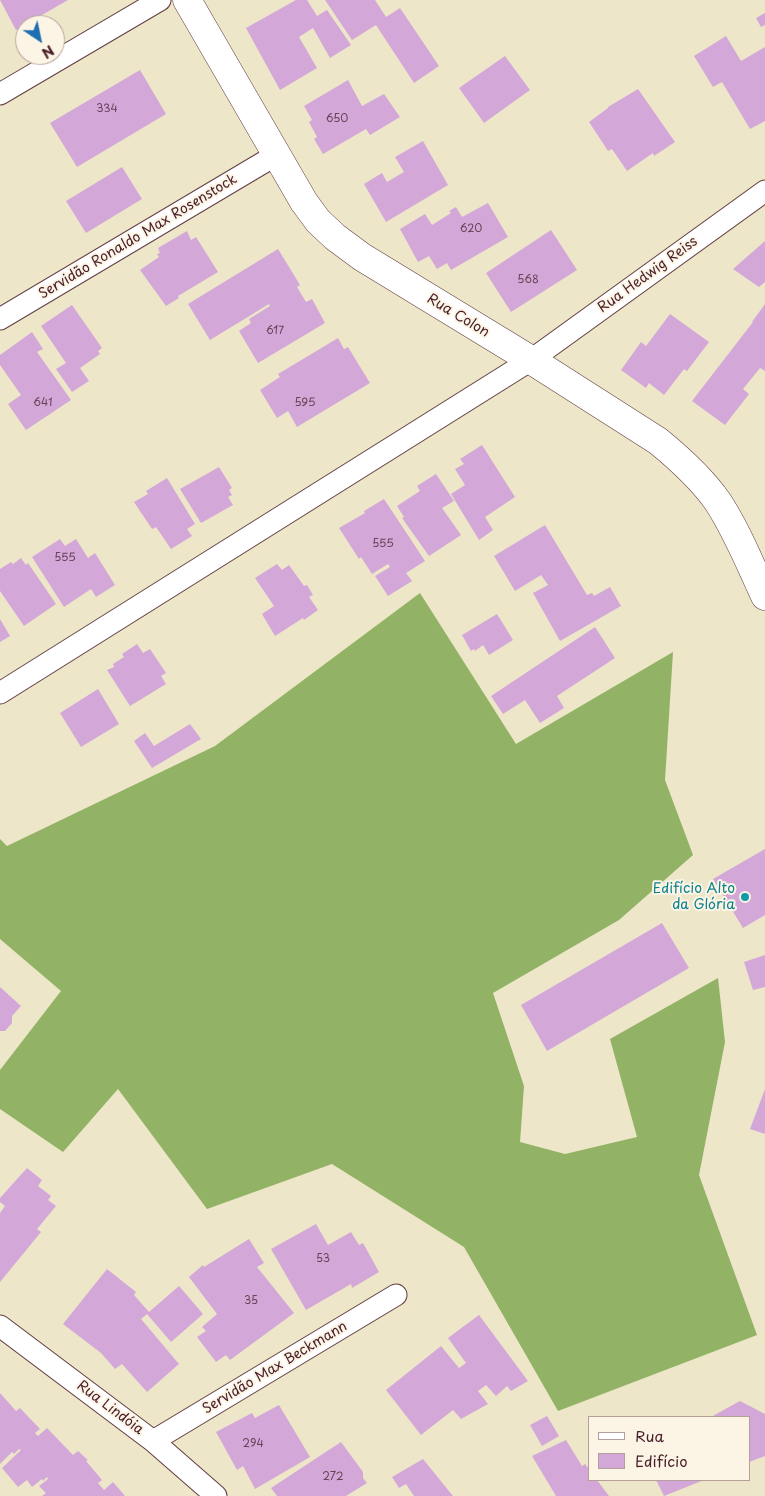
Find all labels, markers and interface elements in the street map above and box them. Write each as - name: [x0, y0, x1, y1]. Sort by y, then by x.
- north arrow: [15, 15, 65, 65]
- text: N: [38, 40, 59, 64]
- house number: 334: [96, 102, 118, 116]
- house number: 650: [326, 112, 348, 126]
- street label: Servidão Ronaldo Max Rosenstock: [36, 171, 240, 303]
- house number: 620: [460, 222, 482, 236]
- street label: Rua Hedwig Reiss: [595, 233, 701, 317]
- house number: 568: [517, 273, 539, 287]
- street label: Rua Colon: [424, 291, 492, 341]
- house number: 617: [266, 324, 284, 338]
- house number: 641: [33, 396, 53, 410]
- house number: 595: [295, 396, 315, 410]
- house number: 555: [372, 537, 394, 551]
- house number: 555: [54, 551, 76, 565]
- place label: Edifício Alto da Glória: [653, 881, 735, 914]
- marker: Edifício Alto da Glória: [739, 891, 751, 903]
- house number: 53: [316, 1252, 330, 1266]
- house number: 35: [244, 1294, 258, 1308]
- street label: Servidão Max Beckmann: [200, 1318, 350, 1418]
- street label: Rua Lindóia: [73, 1377, 147, 1439]
- legend: [588, 1416, 750, 1481]
- text: Rua: [635, 1424, 664, 1447]
- house number: 294: [242, 1437, 264, 1451]
- text: Edifício: [635, 1449, 688, 1472]
- house number: 272: [322, 1470, 344, 1484]

